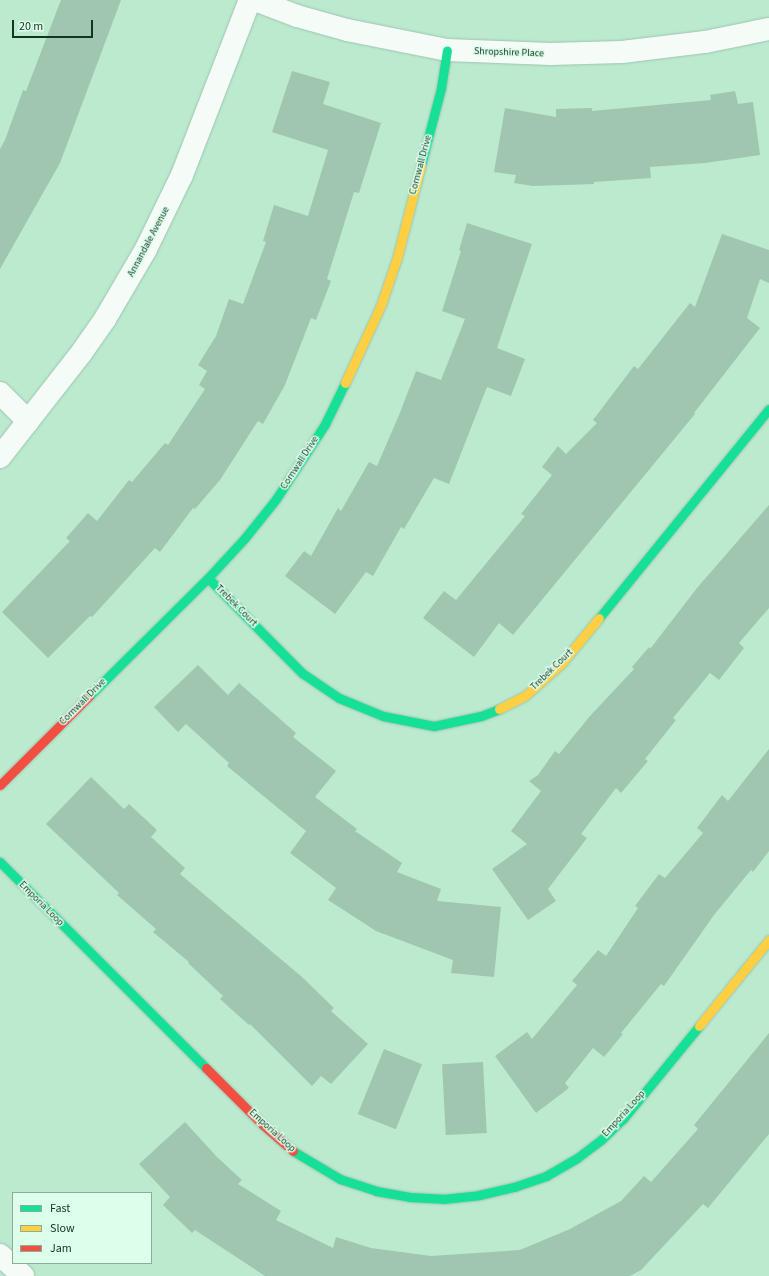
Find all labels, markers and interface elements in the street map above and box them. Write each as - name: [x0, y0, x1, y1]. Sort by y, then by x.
- scale bar: [14, 12, 95, 38]
- text: 20 m: [19, 18, 43, 35]
- street label: Shropshire Place: [474, 46, 544, 60]
- street label: Cornwall Drive: [407, 134, 435, 196]
- street label: Annandale Avenue: [125, 205, 173, 279]
- street label: Cornwall Drive: [278, 434, 322, 492]
- street label: Trebek Court: [213, 583, 259, 629]
- street label: Trebek Court: [528, 647, 576, 693]
- street label: Cornwall Drive: [57, 676, 109, 728]
- street label: Emporia Loop: [16, 879, 66, 929]
- street label: Emporia Loop: [600, 1088, 648, 1140]
- street label: Emporia Loop: [246, 1107, 298, 1155]
- legend: [12, 1192, 152, 1264]
- text: Fast: [50, 1200, 70, 1217]
- text: Slow: [50, 1220, 75, 1237]
- text: Jam: [50, 1240, 72, 1257]

